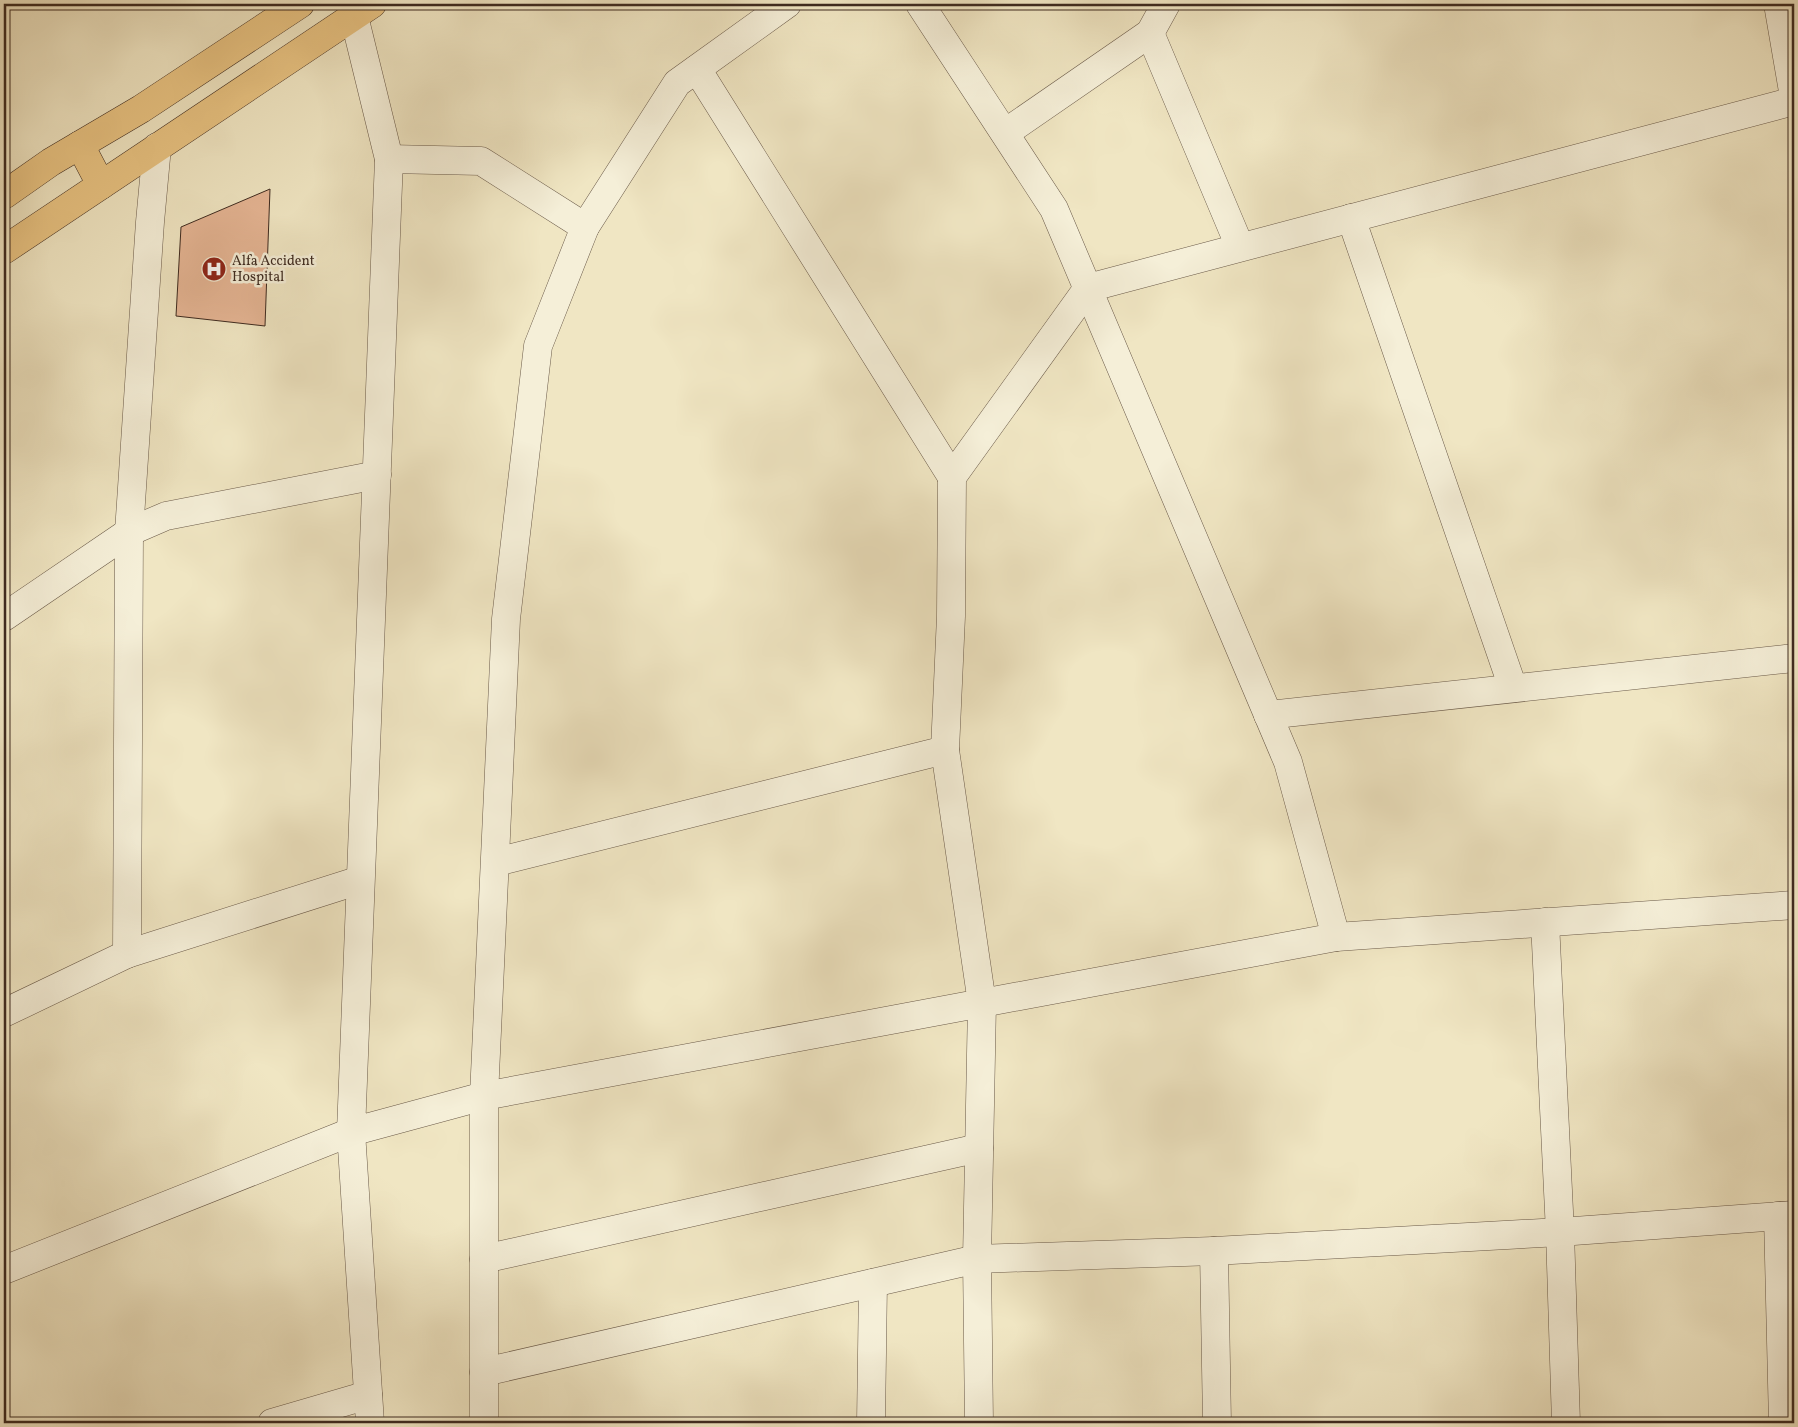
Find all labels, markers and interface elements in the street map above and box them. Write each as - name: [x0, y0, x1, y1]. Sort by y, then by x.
- place label: Alfa Accident Hospital: [232, 252, 315, 287]
- hospital icon: Alfa Accident Hospital: [201, 256, 227, 282]

